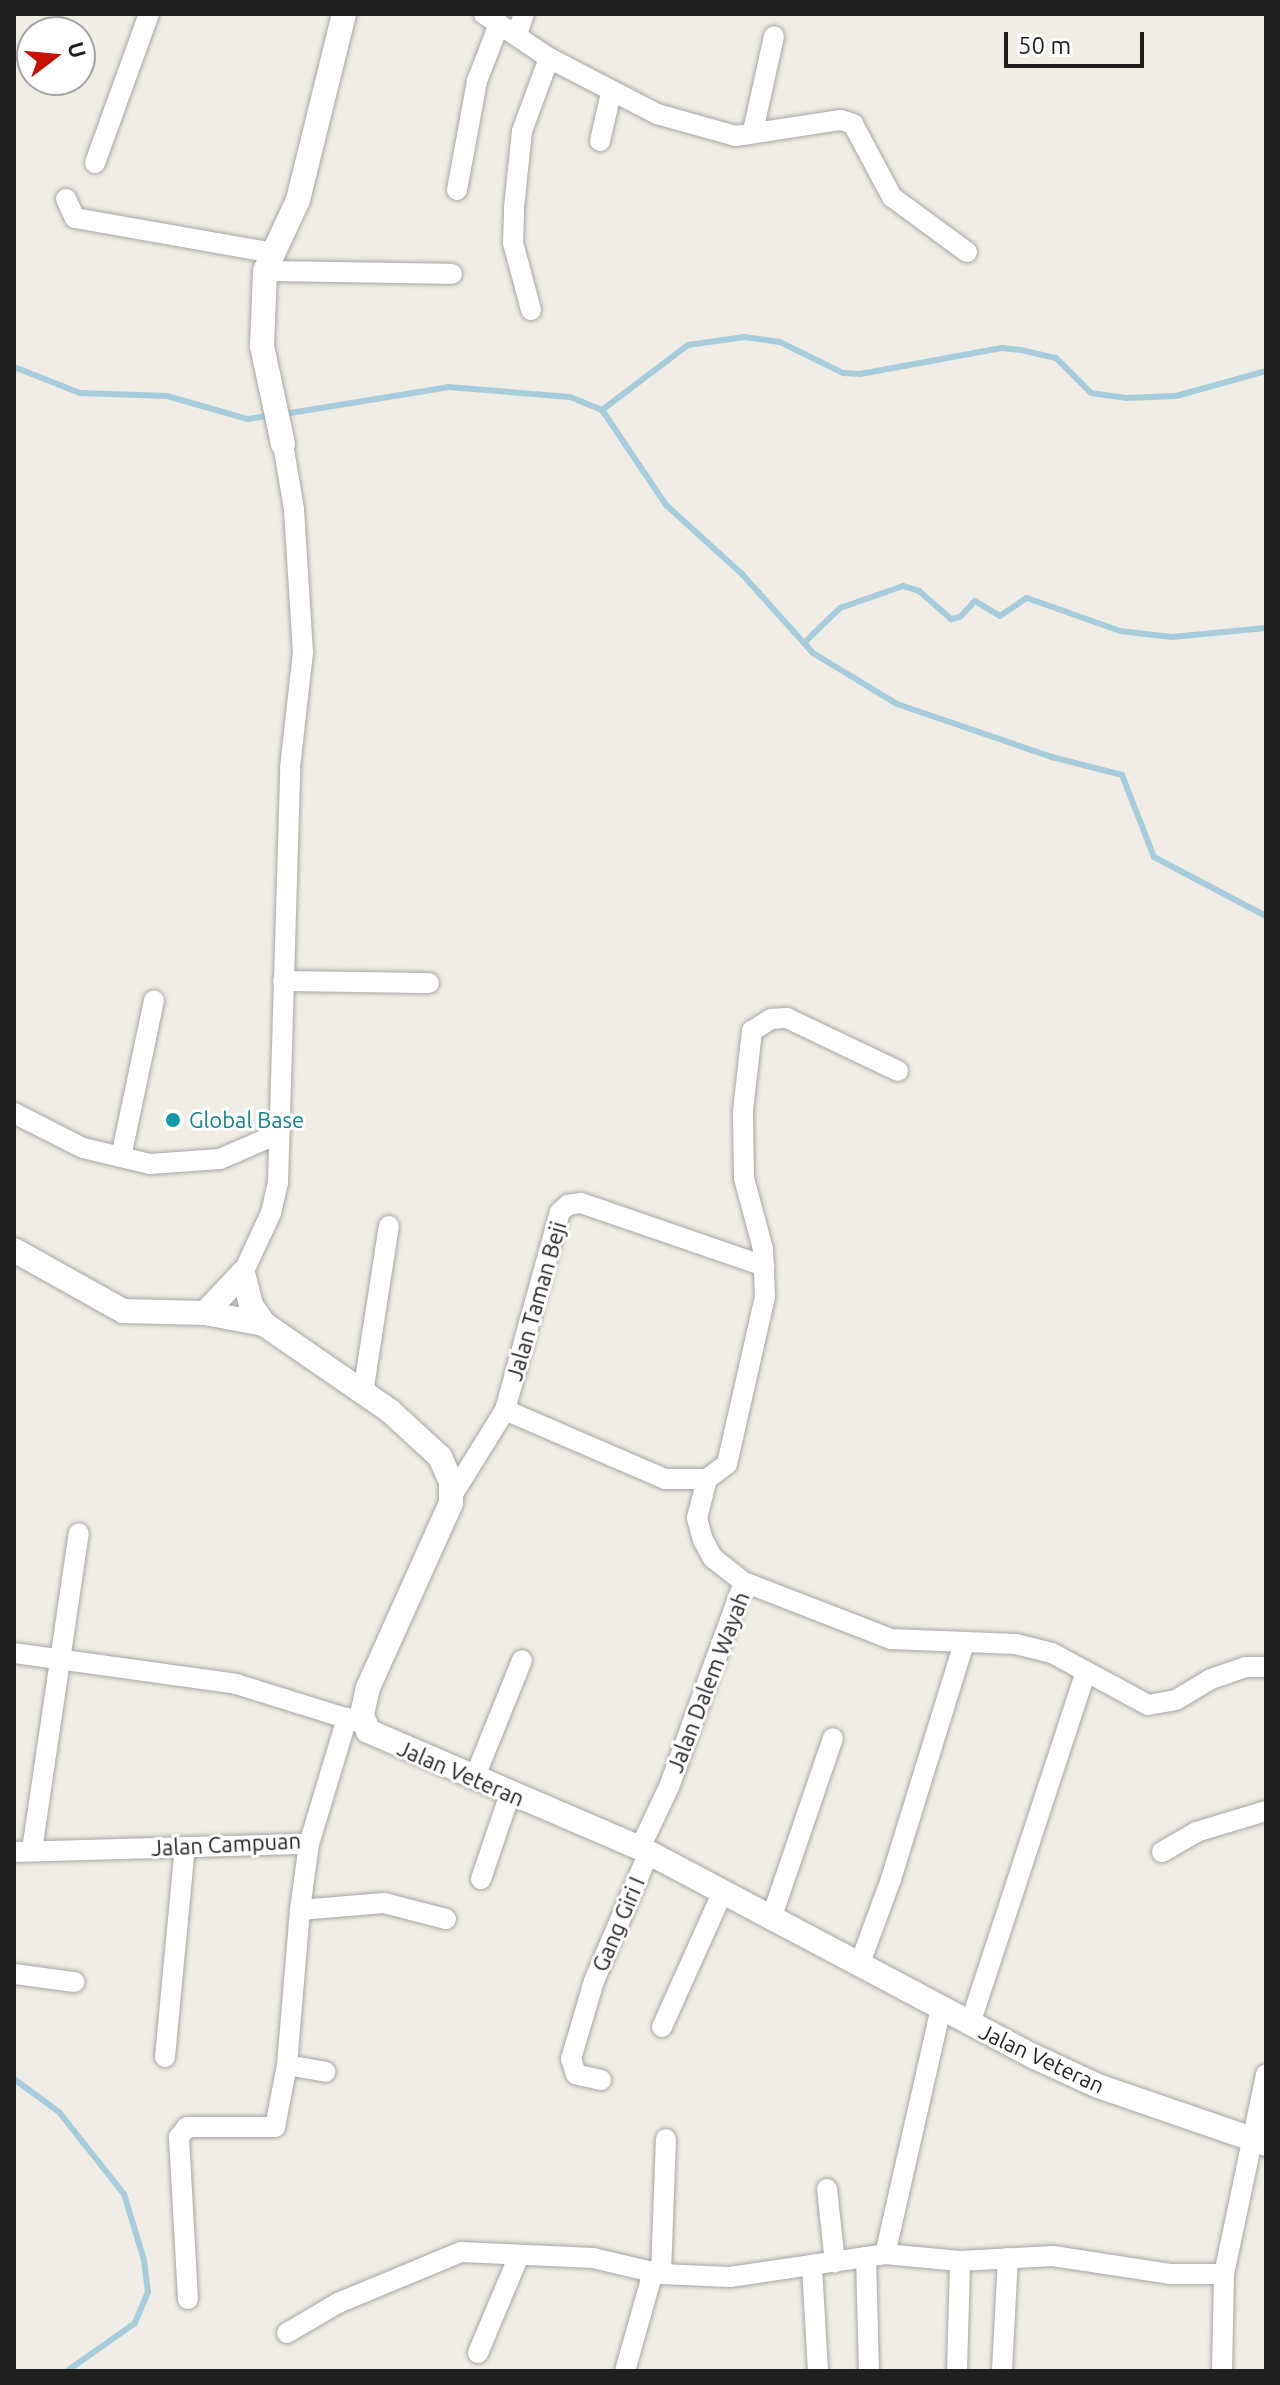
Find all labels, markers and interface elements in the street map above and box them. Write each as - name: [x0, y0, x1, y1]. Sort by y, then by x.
- north arrow: [16, 16, 96, 96]
- scale bar: [1008, 16, 1148, 66]
- text: 50 m: [1018, 32, 1071, 59]
- text: U: [63, 39, 92, 61]
- place label: Global Base: [189, 1107, 304, 1133]
- marker: Global Base: [164, 1111, 182, 1129]
- street label: Jalan Taman Beji: [501, 1218, 571, 1384]
- street label: Jalan Dalem Wayah: [661, 1588, 755, 1776]
- street label: Jalan Veteran: [394, 1734, 528, 1812]
- street label: Jalan Campuan: [150, 1827, 302, 1861]
- street label: Gang Giri I: [586, 1873, 650, 1975]
- street label: Jalan Veteran: [975, 2017, 1109, 2099]

